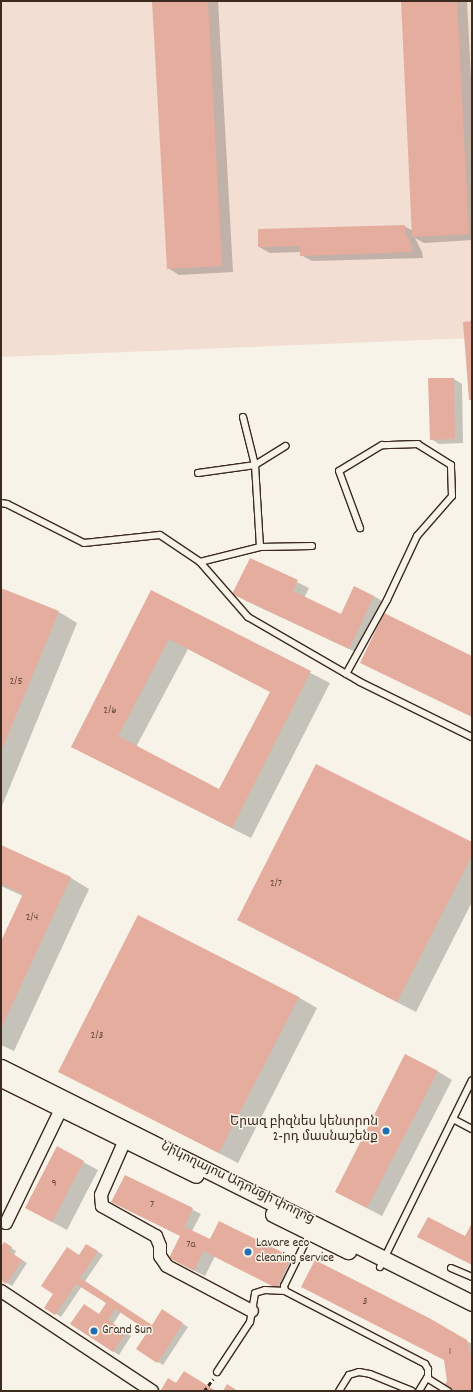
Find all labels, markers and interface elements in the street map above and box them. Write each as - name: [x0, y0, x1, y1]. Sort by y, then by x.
- house number: 2/5: [9, 675, 23, 689]
- house number: 2/6: [103, 704, 117, 718]
- house number: 2/7: [270, 877, 282, 891]
- house number: 2/4: [26, 911, 38, 925]
- house number: 2/3: [91, 1029, 103, 1043]
- place label: Երազ բիզնես կենտրոն 2-րդ մասնաշենք: [230, 1116, 378, 1147]
- marker: Երազ բիզնես կենտրոն 2-րդ մասնաշենք: [381, 1126, 391, 1136]
- street label: Նիկողայոս Ադոնցի փողոց: [158, 1140, 316, 1228]
- house number: 9: [51, 1177, 57, 1191]
- house number: 7: [150, 1198, 154, 1212]
- place label: Lavare eco cleaning service: [256, 1237, 334, 1268]
- house number: 7a: [186, 1238, 196, 1252]
- marker: Lavare eco cleaning service: [243, 1247, 253, 1257]
- house number: 3: [363, 1295, 367, 1309]
- place label: Grand Sun: [102, 1323, 152, 1339]
- marker: Grand Sun: [89, 1326, 99, 1336]
- house number: 1: [449, 1345, 451, 1359]

